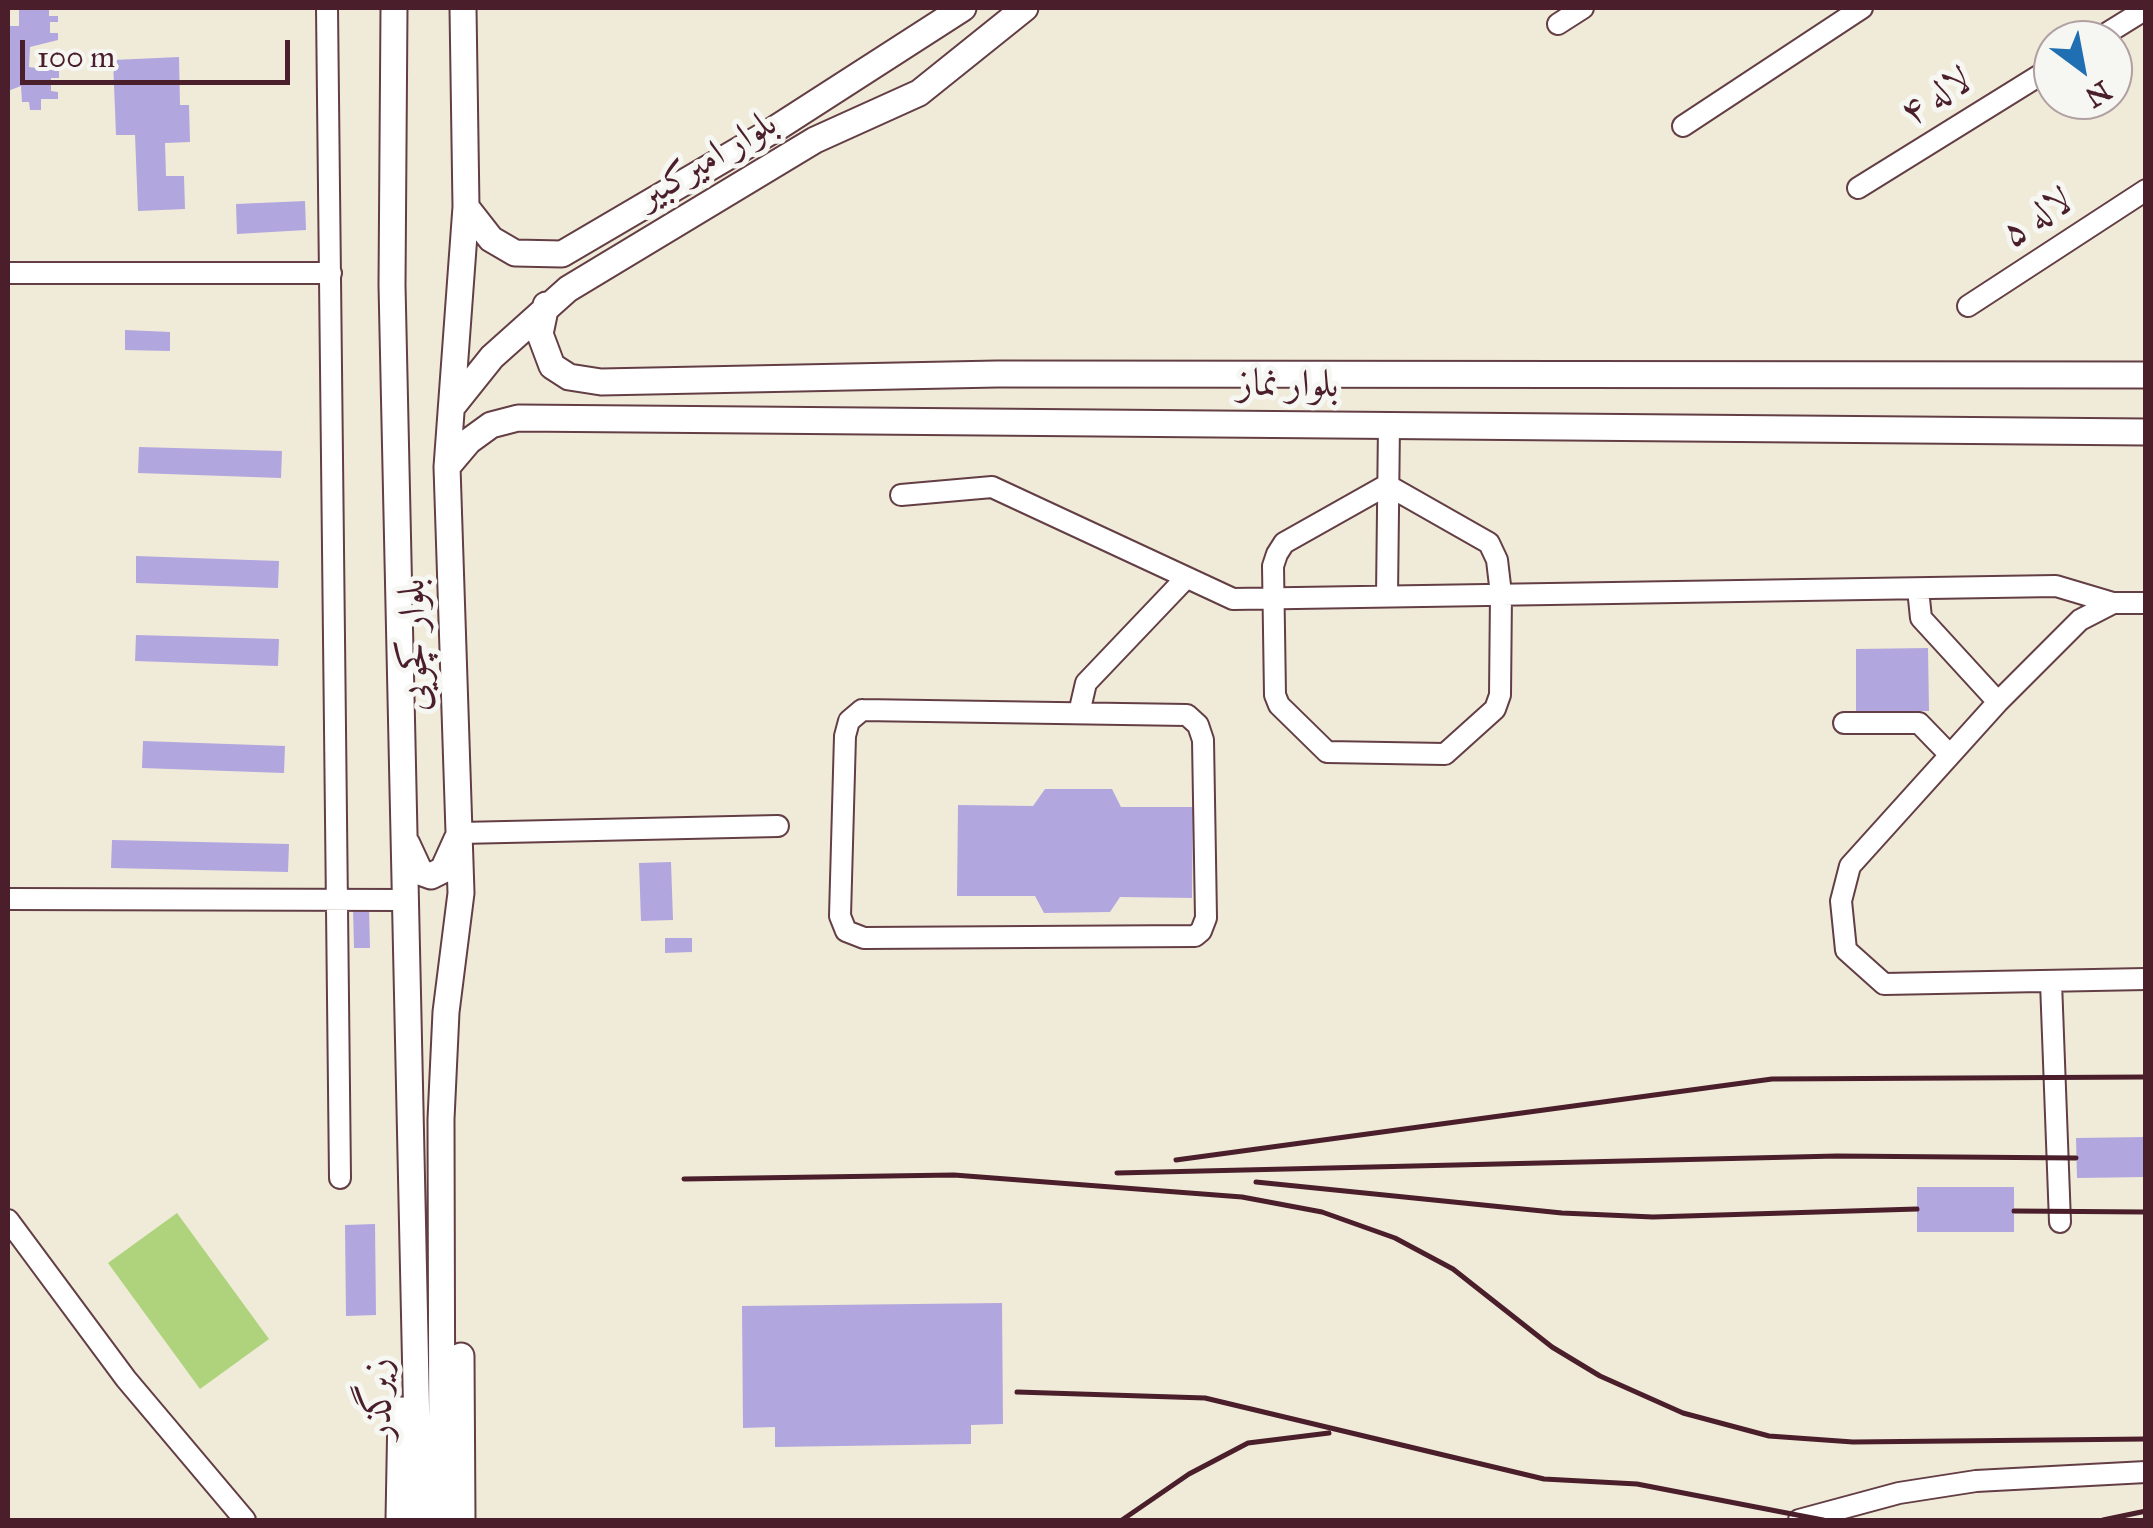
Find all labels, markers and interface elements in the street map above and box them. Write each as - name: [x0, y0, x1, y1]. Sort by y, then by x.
- scale bar: [25, 20, 295, 82]
- north arrow: [2033, 20, 2133, 120]
- text: 100 m: [37, 39, 115, 75]
- street label: لاله ۴: [1893, 59, 1981, 137]
- text: N: [2079, 73, 2117, 115]
- street label: بلوار امیرکبیر: [630, 102, 786, 220]
- street label: لاله ۵: [1994, 179, 2082, 259]
- street label: بلوار نماز: [1237, 362, 1339, 410]
- street label: بلوار کچویی: [391, 578, 441, 712]
- street label: زیرگذر: [356, 1358, 404, 1440]

